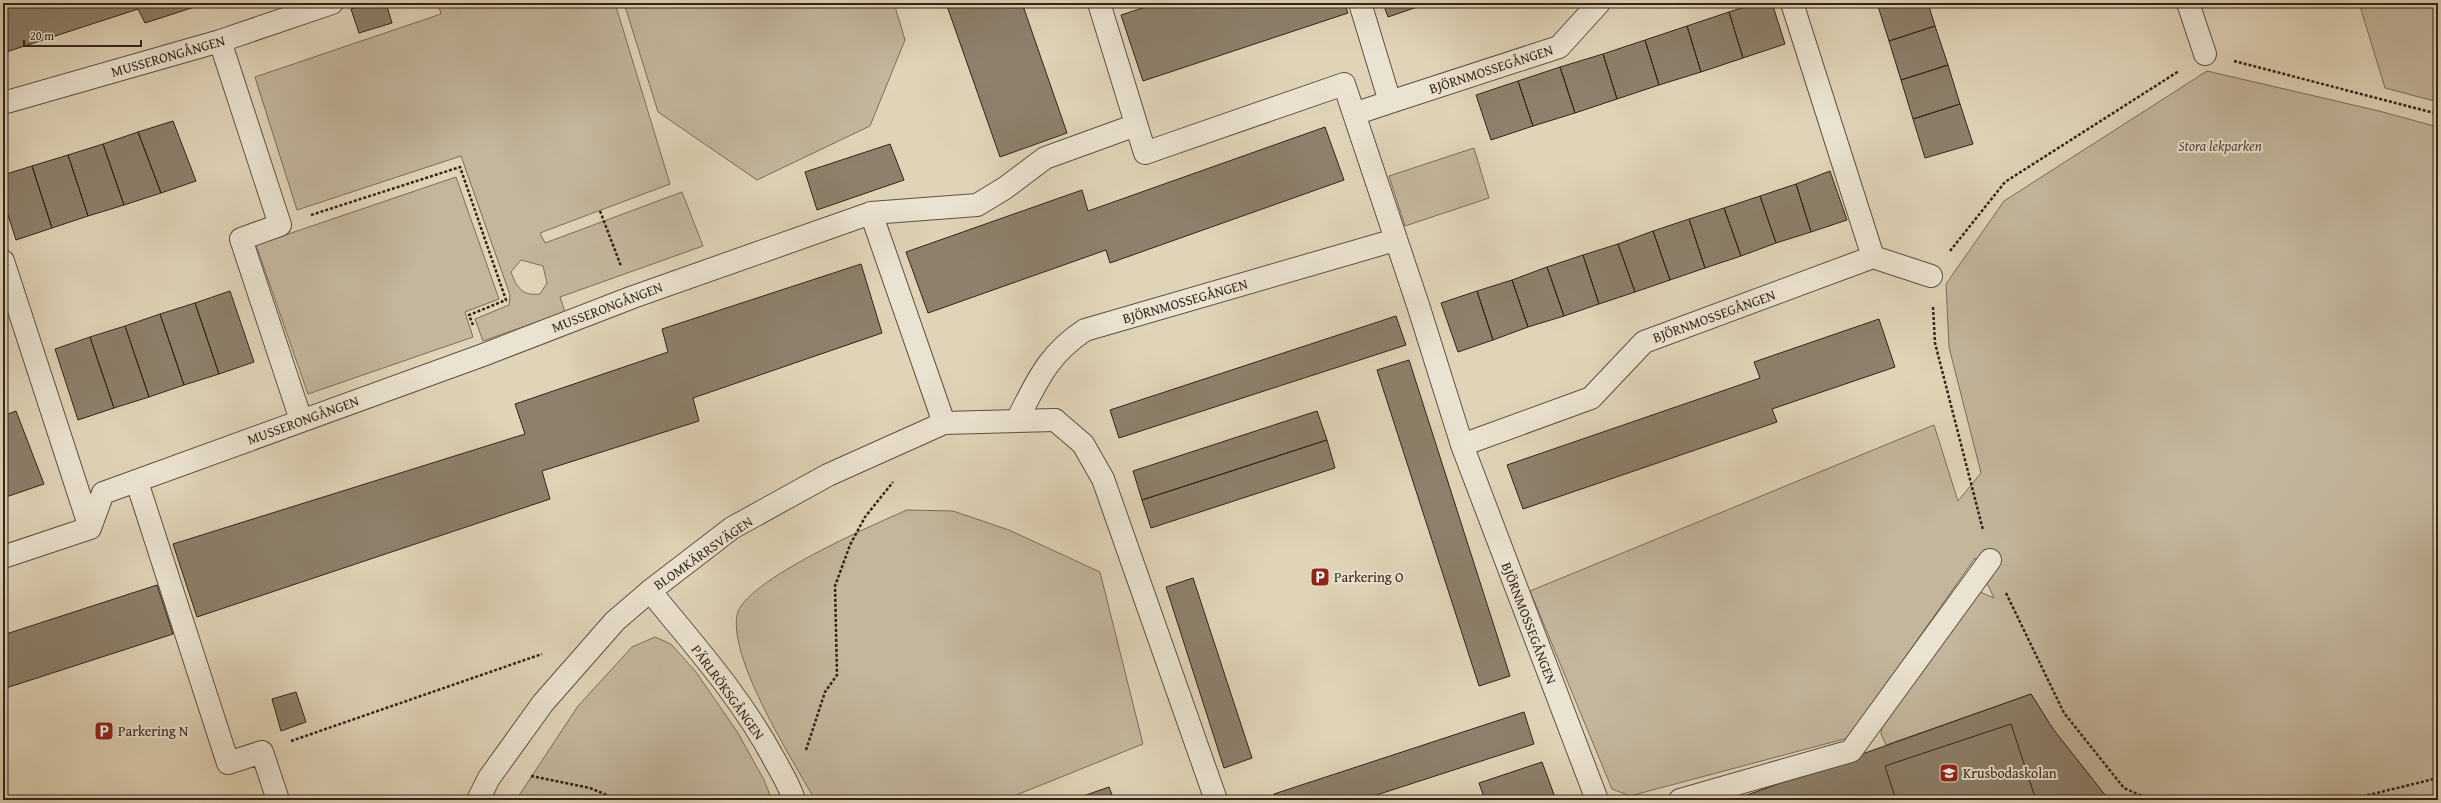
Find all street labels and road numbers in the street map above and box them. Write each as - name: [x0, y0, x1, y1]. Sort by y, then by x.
- street label: MUSSERONGÅNGEN: [109, 30, 227, 82]
- street label: BJÖRNMOSSEGÅNGEN: [1426, 40, 1556, 98]
- street label: BJÖRNMOSSEGÅNGEN: [1120, 274, 1250, 328]
- street label: MUSSERONGÅNGEN: [549, 277, 665, 337]
- street label: BJÖRNMOSSEGÅNGEN: [1650, 285, 1778, 347]
- street label: MUSSERONGÅNGEN: [244, 390, 362, 450]
- street label: BLOMKÄRRSVÄGEN: [649, 511, 757, 595]
- street label: BJÖRNMOSSEGÅNGEN: [1497, 559, 1561, 687]
- street label: PÄRLRÖKSGÅNGEN: [687, 640, 769, 744]

